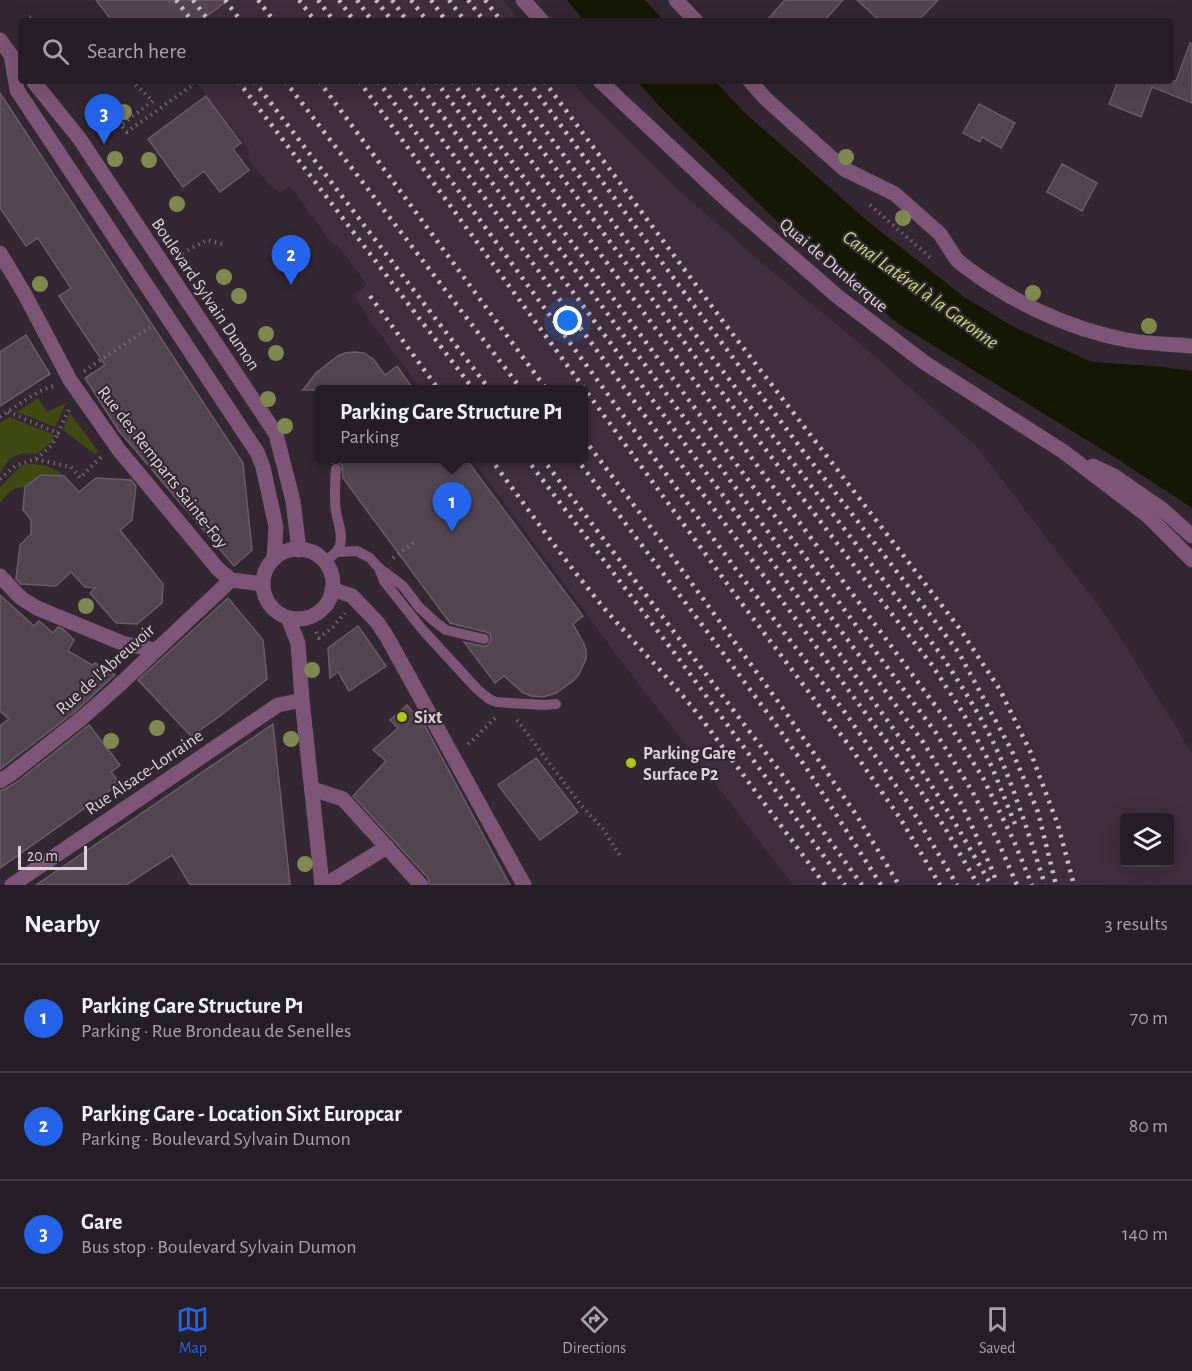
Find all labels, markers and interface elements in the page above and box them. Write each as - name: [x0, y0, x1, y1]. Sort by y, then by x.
- search box: [18, 18, 1174, 84]
- icon: search: [39, 35, 72, 68]
- text: Search here: [87, 40, 186, 62]
- pin: 3: [84, 94, 124, 144]
- street label: Boulevard Sylvain Dumon: [148, 215, 263, 374]
- street label: Quai de Dunkerque: [776, 215, 891, 316]
- water label: Canal Latéral à la Garonne: [839, 227, 1002, 353]
- pin: 2: [272, 236, 310, 285]
- your location: [553, 306, 582, 335]
- street label: Rue des Remparts Sainte-Foy: [94, 383, 231, 552]
- popup: [315, 385, 588, 463]
- text: Parking Gare Structure P1: [340, 401, 563, 423]
- text: Parking: [340, 427, 399, 447]
- pin: 1: [432, 482, 472, 532]
- street label: Rue de l'Abreuvoir: [53, 621, 159, 719]
- place label: Sixt: [414, 709, 442, 727]
- marker: Sixt: [395, 710, 409, 724]
- street label: Rue Alsace-Lorraine: [82, 727, 207, 819]
- place label: Parking Gare Surface P2: [643, 745, 736, 784]
- marker: Parking Gare Surface P2: [624, 756, 638, 770]
- map controls: [1120, 813, 1174, 867]
- button: layers: [1120, 813, 1174, 867]
- scale bar: [18, 843, 87, 870]
- text: 20 m: [27, 848, 58, 864]
- text: Nearby: [24, 911, 100, 937]
- text: 3 results: [1104, 914, 1168, 934]
- text: Parking Gare Structure P1: [81, 995, 304, 1017]
- text: 1: [40, 1008, 47, 1028]
- text: 70 m: [1130, 1008, 1168, 1028]
- text: Parking · Rue Brondeau de Senelles: [81, 1021, 351, 1041]
- text: Parking Gare - Location Sixt Europcar: [81, 1103, 402, 1125]
- text: 2: [39, 1116, 48, 1136]
- text: 80 m: [1129, 1116, 1168, 1136]
- text: Parking · Boulevard Sylvain Dumon: [81, 1129, 351, 1149]
- text: Gare: [81, 1211, 122, 1233]
- text: 3: [39, 1224, 48, 1244]
- text: 140 m: [1122, 1224, 1168, 1244]
- text: Bus stop · Boulevard Sylvain Dumon: [81, 1237, 357, 1257]
- tab: Map: [176, 1303, 209, 1358]
- tab: Directions: [562, 1303, 626, 1358]
- tab: Saved: [979, 1303, 1016, 1358]

